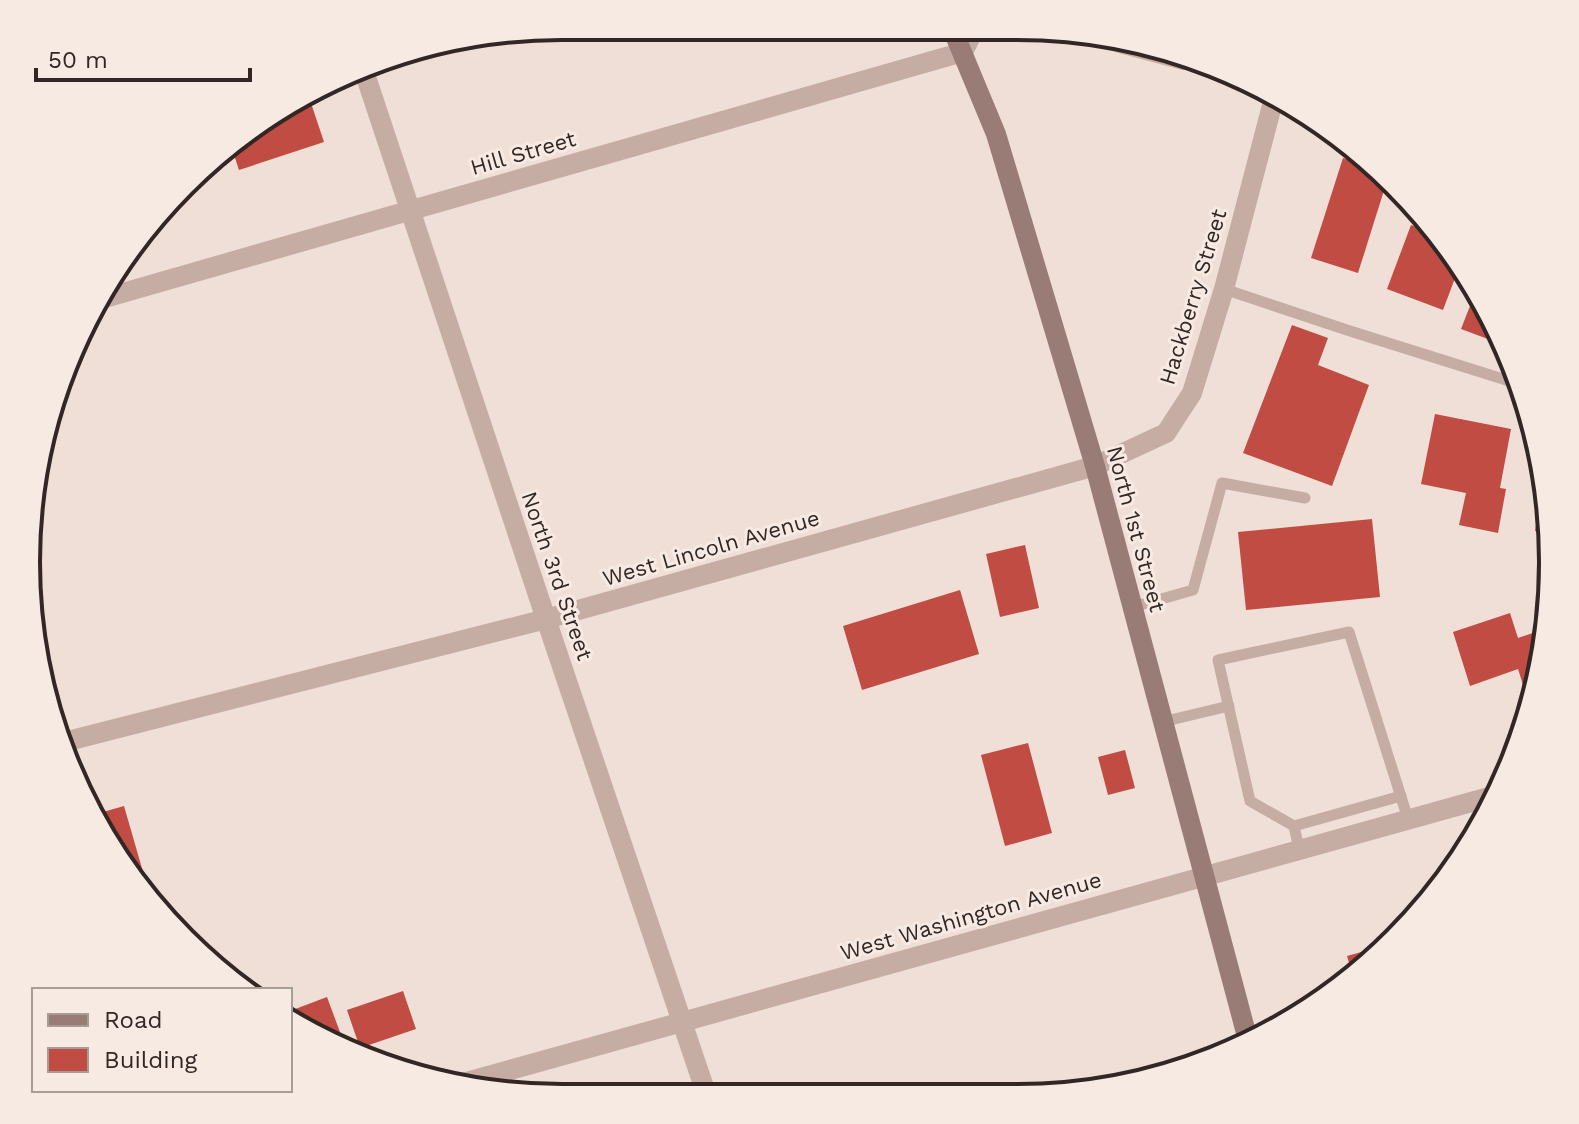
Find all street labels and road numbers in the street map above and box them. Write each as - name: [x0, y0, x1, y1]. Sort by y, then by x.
- street label: Hill Street: [467, 126, 579, 180]
- street label: Hackberry Street: [1154, 206, 1232, 388]
- street label: North 1st Street: [1102, 443, 1170, 615]
- street label: North 3rd Street: [516, 488, 598, 664]
- street label: West Lincoln Avenue: [600, 505, 822, 591]
- street label: West Washington Avenue: [838, 867, 1104, 965]

